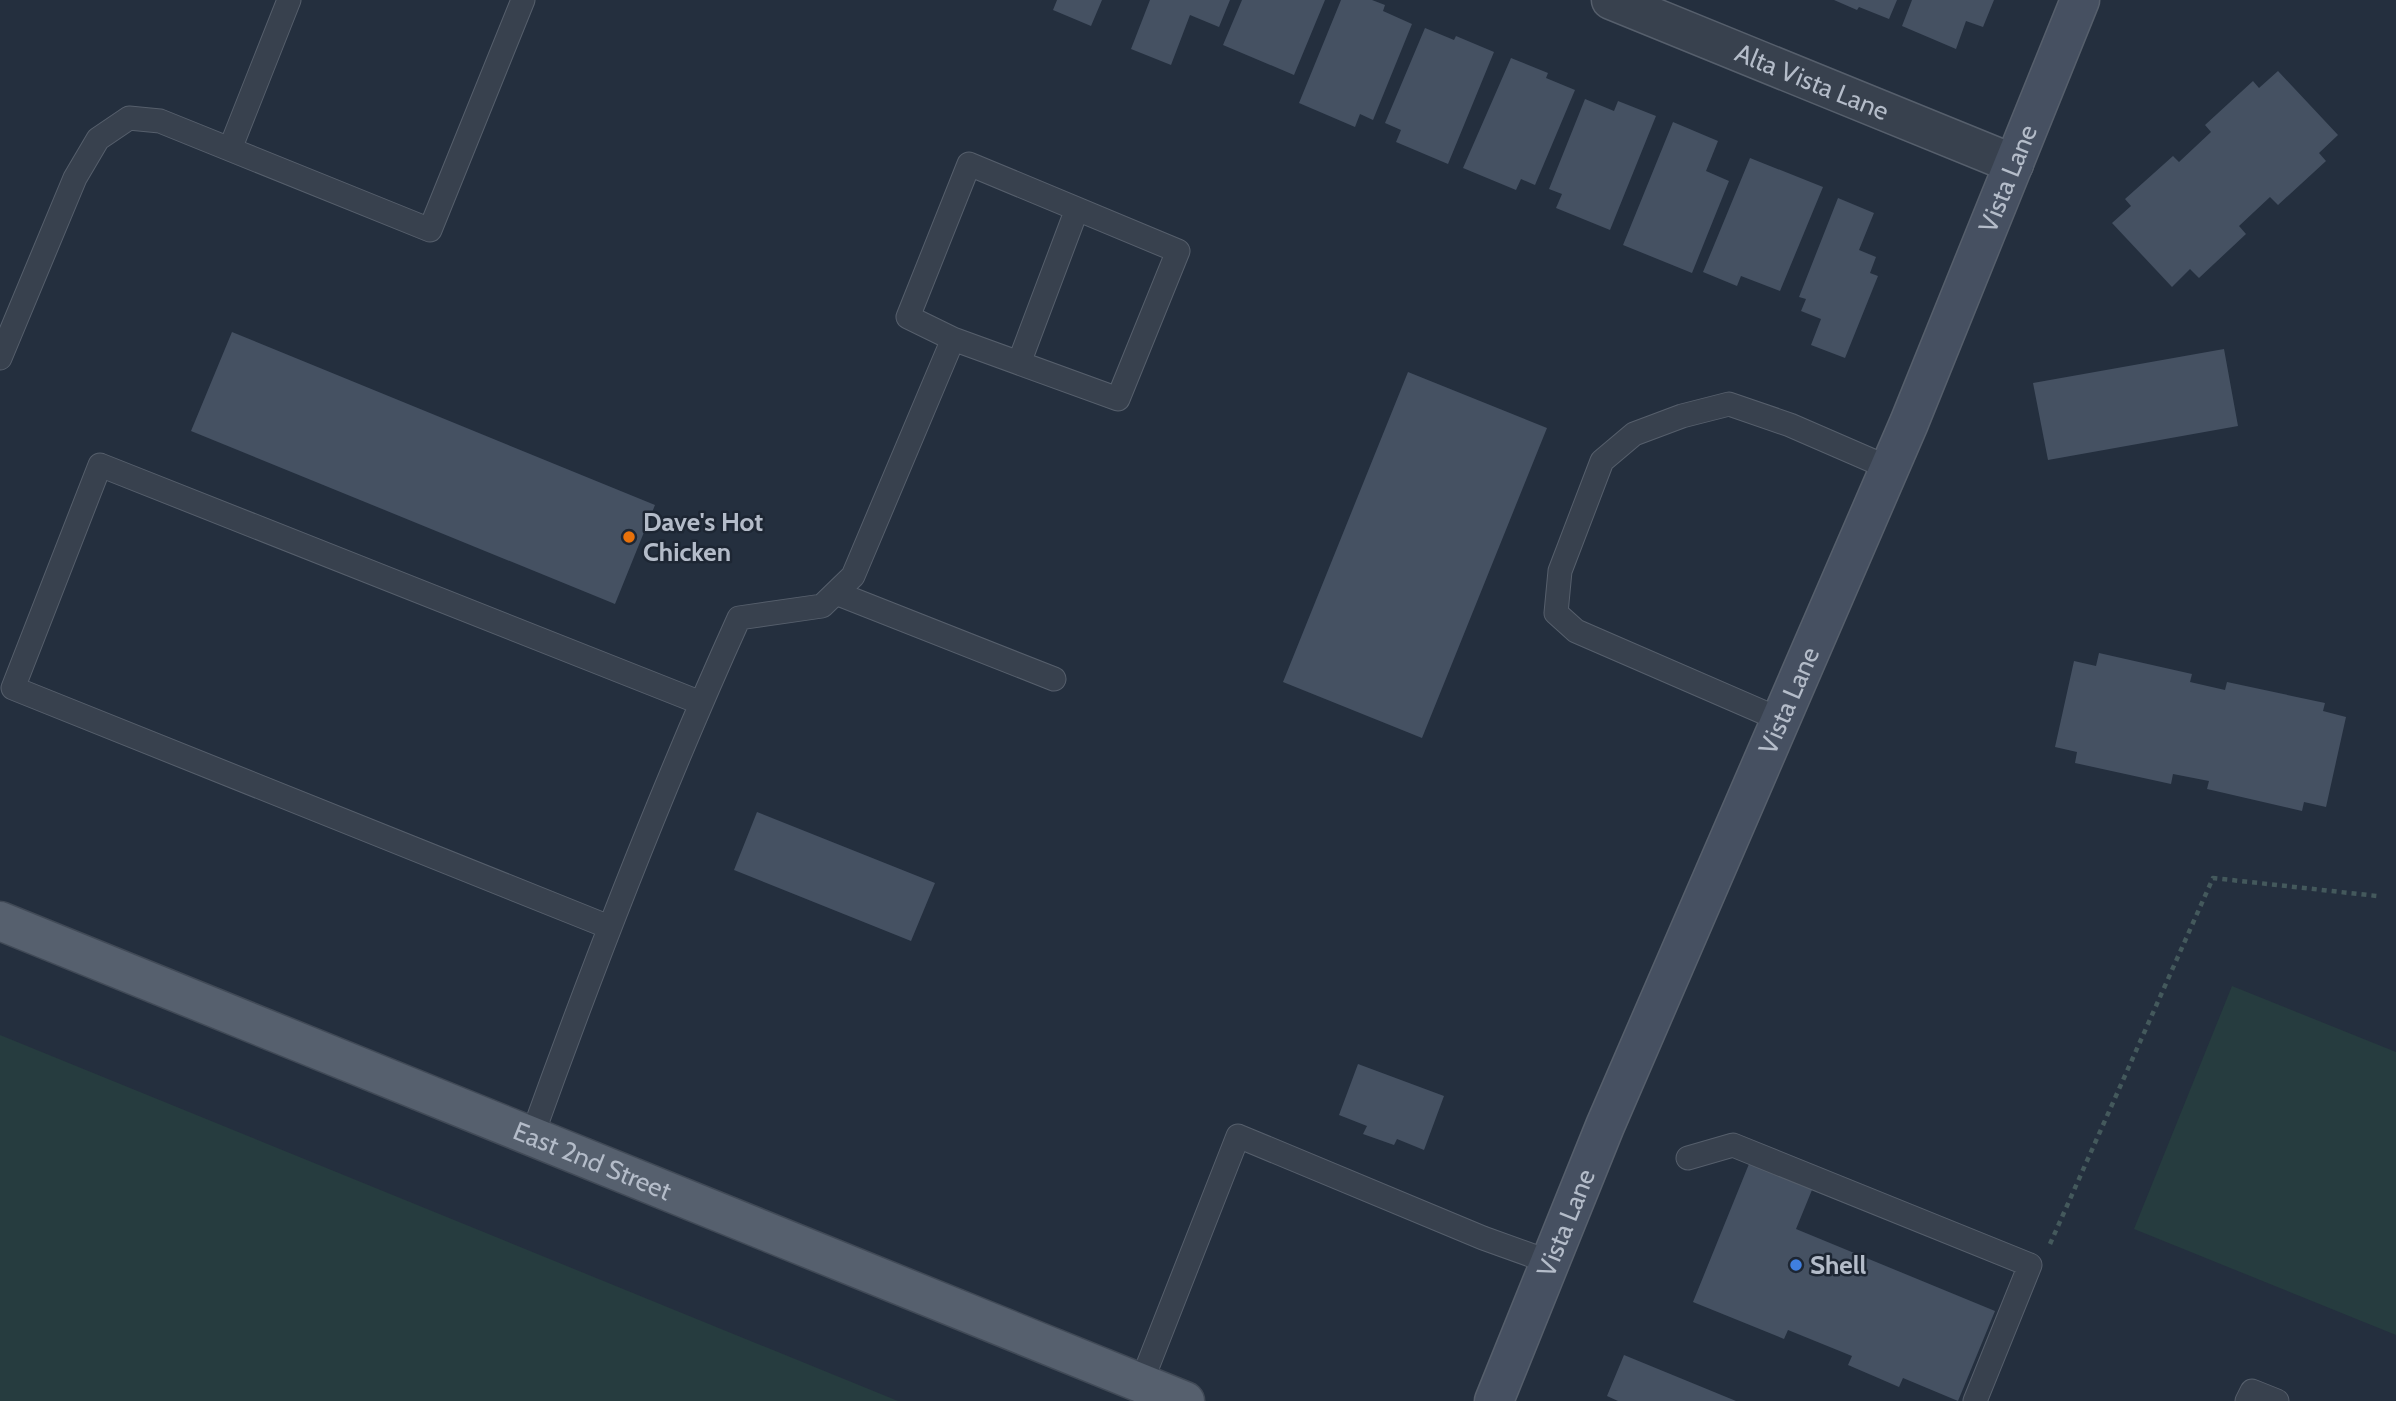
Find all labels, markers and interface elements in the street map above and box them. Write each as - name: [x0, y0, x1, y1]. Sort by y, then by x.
- street label: Alta Vista Lane: [1731, 36, 1893, 127]
- street label: Vista Lane: [1972, 120, 2044, 237]
- place label: Dave's Hot Chicken: [643, 506, 763, 568]
- marker: Dave's Hot Chicken: [621, 529, 637, 545]
- street label: Vista Lane: [1752, 642, 1826, 759]
- street label: East 2nd Street: [509, 1115, 676, 1207]
- street label: Vista Lane: [1530, 1164, 1602, 1282]
- place label: Shell: [1810, 1249, 1866, 1281]
- marker: Shell: [1788, 1257, 1804, 1273]

